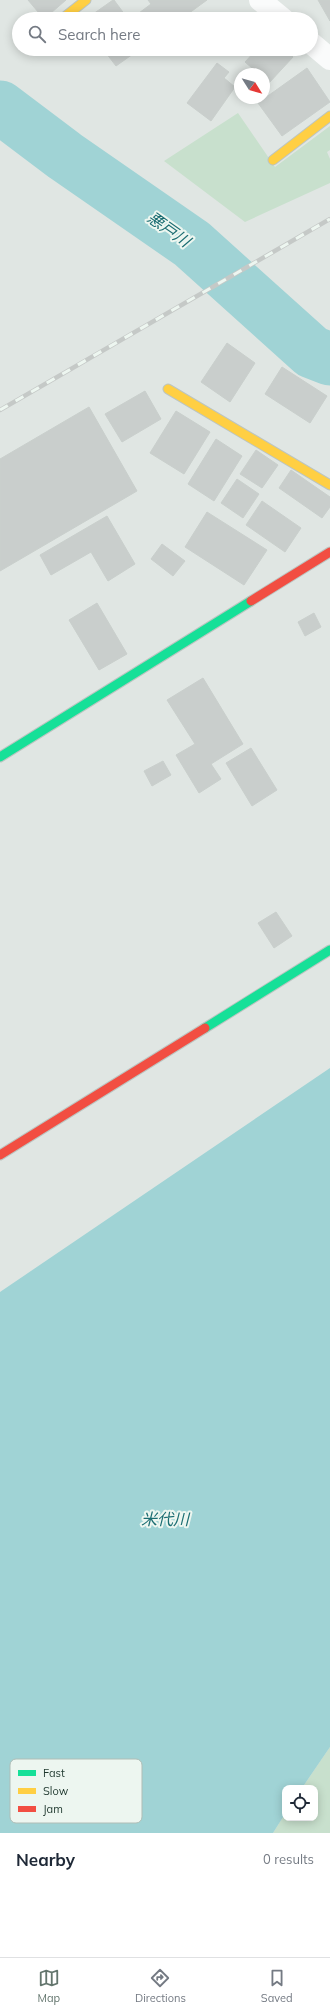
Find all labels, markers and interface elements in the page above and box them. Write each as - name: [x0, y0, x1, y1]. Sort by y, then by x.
- search box: [12, 12, 318, 56]
- icon: search: [26, 23, 48, 45]
- text: Search here: [58, 25, 140, 44]
- north arrow: [234, 68, 270, 104]
- water label: 悪戸川: [144, 207, 196, 252]
- water label: 米代川: [141, 1509, 191, 1529]
- legend: [10, 1759, 142, 1823]
- text: Fast: [43, 1766, 65, 1780]
- text: Slow: [43, 1784, 69, 1798]
- map controls: [282, 1785, 318, 1821]
- button: locate: [282, 1785, 318, 1821]
- text: Jam: [43, 1802, 63, 1816]
- text: Nearby: [16, 1849, 75, 1870]
- text: 0 results: [263, 1851, 314, 1867]
- tab: Map: [37, 1967, 60, 2005]
- tab: Directions: [135, 1967, 186, 2005]
- tab: Saved: [261, 1967, 293, 2005]

